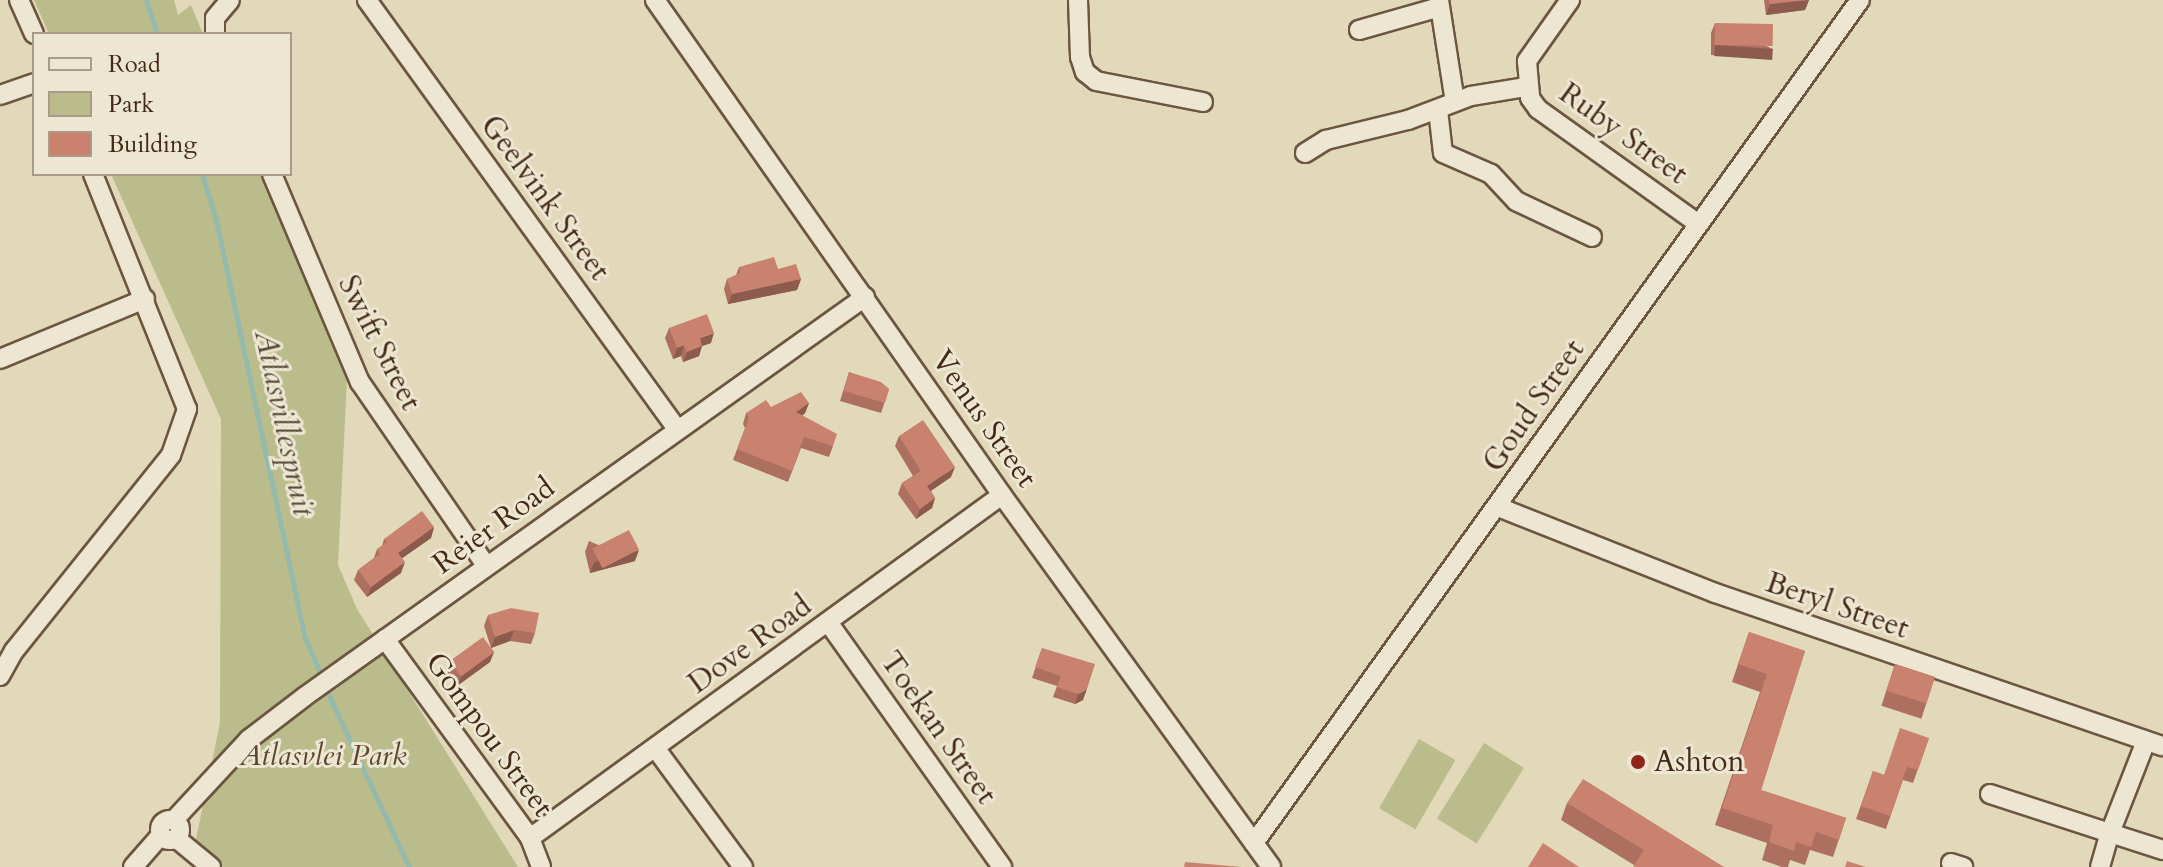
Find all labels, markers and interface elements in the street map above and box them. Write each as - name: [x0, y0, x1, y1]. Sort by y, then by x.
- legend: [32, 32, 292, 176]
- text: Road: [108, 48, 161, 81]
- street label: Ruby Street: [1552, 76, 1694, 192]
- text: Park: [108, 88, 154, 121]
- street label: Geelvink Street: [473, 108, 617, 288]
- text: Building: [108, 128, 197, 161]
- street label: Swift Street: [330, 270, 428, 416]
- water label: Atlasvillespruit: [246, 326, 322, 520]
- street label: Goud Street: [1475, 333, 1593, 479]
- street label: Venus Street: [924, 343, 1044, 495]
- street label: Reier Road: [426, 470, 562, 582]
- street label: Beryl Street: [1761, 565, 1913, 647]
- street label: Dove Road: [681, 588, 819, 702]
- street label: Toekan Street: [872, 645, 1004, 811]
- street label: Gompou Street: [417, 646, 561, 824]
- park label: Atlasvlei Park: [239, 738, 407, 774]
- place label: Ashton: [1654, 744, 1745, 780]
- marker: Ashton: [1629, 753, 1647, 771]

